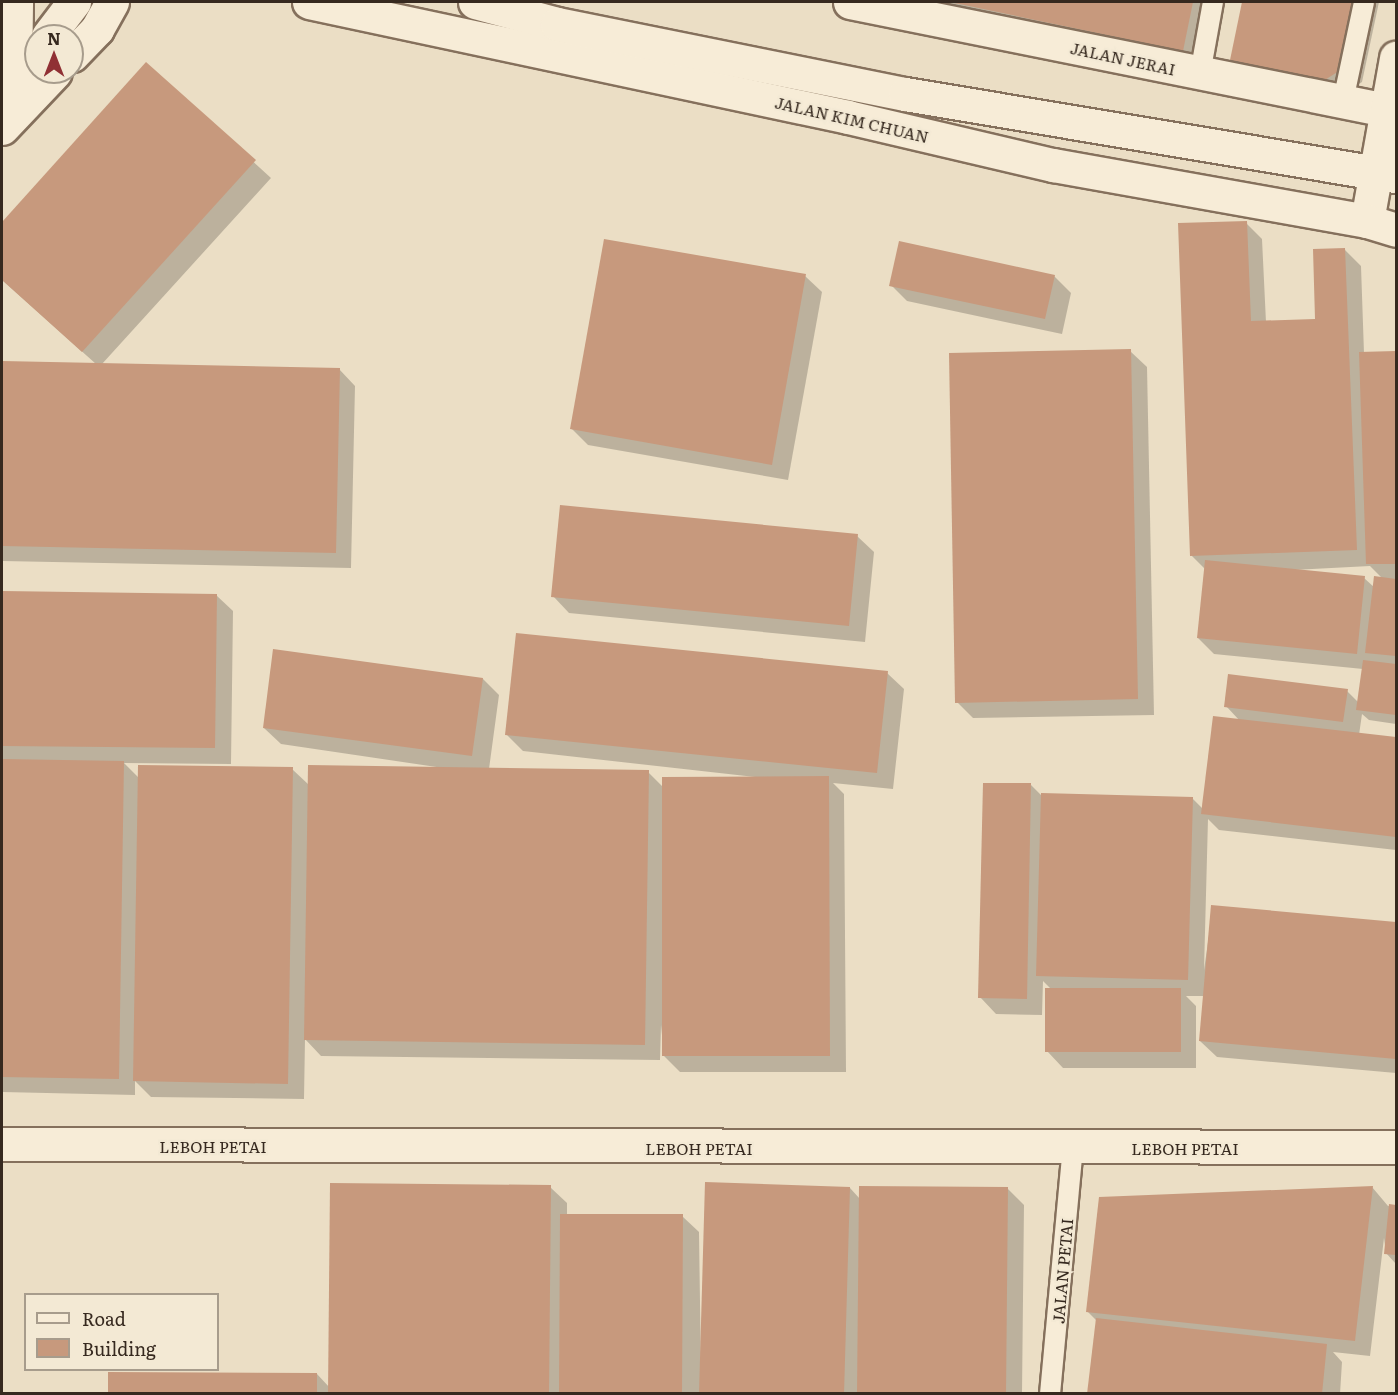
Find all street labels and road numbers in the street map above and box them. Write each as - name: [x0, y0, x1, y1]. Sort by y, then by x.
- street label: JALAN JERAI: [1069, 37, 1177, 79]
- street label: JALAN KIM CHUAN: [773, 92, 931, 146]
- street label: LEBOH PETAI: [159, 1136, 267, 1156]
- street label: LEBOH PETAI: [645, 1138, 753, 1158]
- street label: LEBOH PETAI: [1131, 1138, 1239, 1158]
- street label: JALAN PETAI: [1048, 1217, 1076, 1325]

